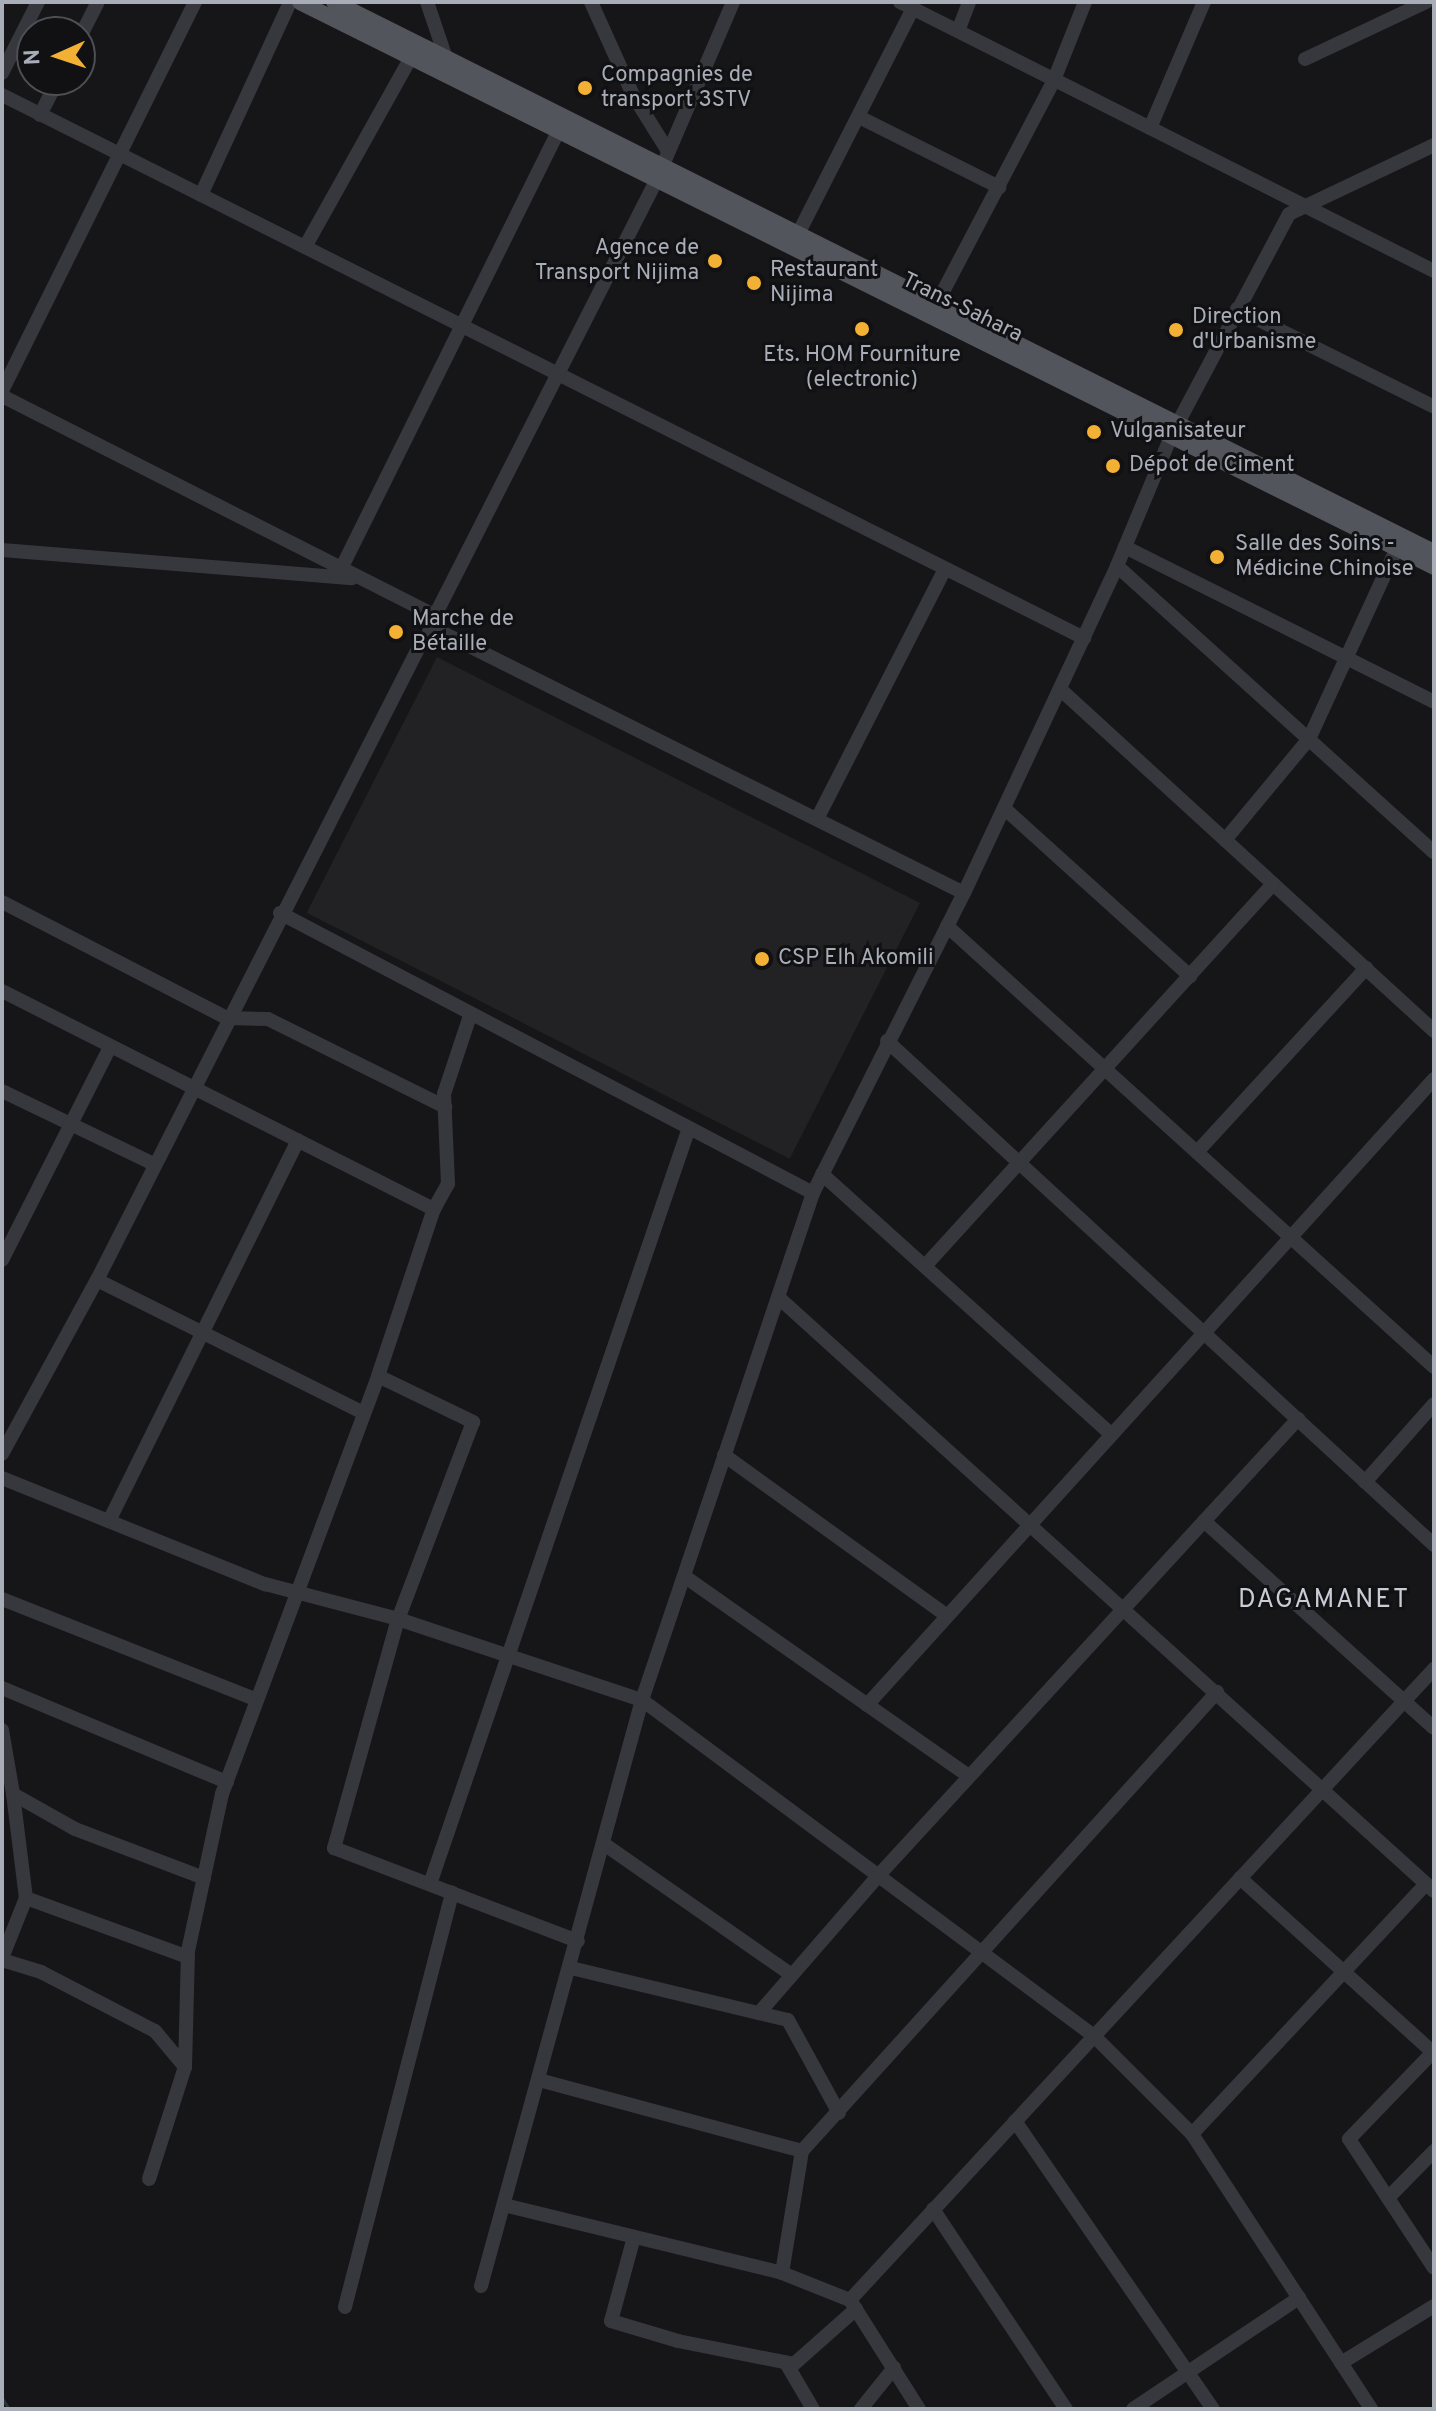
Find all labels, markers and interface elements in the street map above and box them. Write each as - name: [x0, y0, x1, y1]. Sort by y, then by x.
- north arrow: [16, 16, 96, 96]
- text: N: [20, 49, 47, 66]
- place label: Compagnies de transport 3STV: [601, 62, 753, 114]
- marker: Compagnies de transport 3STV: [576, 79, 594, 97]
- place label: Agence de Transport Nijima: [535, 235, 699, 286]
- marker: Agence de Transport Nijima: [706, 252, 724, 270]
- place label: Restaurant Nijima: [770, 257, 878, 308]
- street label: Trans-Sahara: [897, 267, 1027, 349]
- marker: Restaurant Nijima: [745, 274, 763, 292]
- place label: Direction d'Urbanisme: [1192, 304, 1316, 356]
- marker: Ets. HOM Fourniture (electronic): [853, 320, 871, 338]
- marker: Direction d'Urbanisme: [1167, 321, 1185, 339]
- place label: Ets. HOM Fourniture (electronic): [763, 342, 961, 394]
- place label: Vulganisateur: [1110, 419, 1246, 445]
- marker: Vulganisateur: [1085, 423, 1103, 441]
- place label: Dépot de Ciment: [1129, 453, 1295, 479]
- marker: Dépot de Ciment: [1104, 457, 1122, 475]
- place label: Salle des Soins - Médicine Chinoise: [1235, 531, 1414, 582]
- marker: Salle des Soins - Médicine Chinoise: [1206, 546, 1228, 568]
- place label: Marche de Bétaille: [412, 606, 514, 658]
- marker: Marche de Bétaille: [387, 623, 405, 641]
- place label: CSP Elh Akomili: [778, 946, 935, 972]
- marker: CSP Elh Akomili: [753, 950, 771, 968]
- district label: DAGAMANET: [1238, 1585, 1410, 1617]

